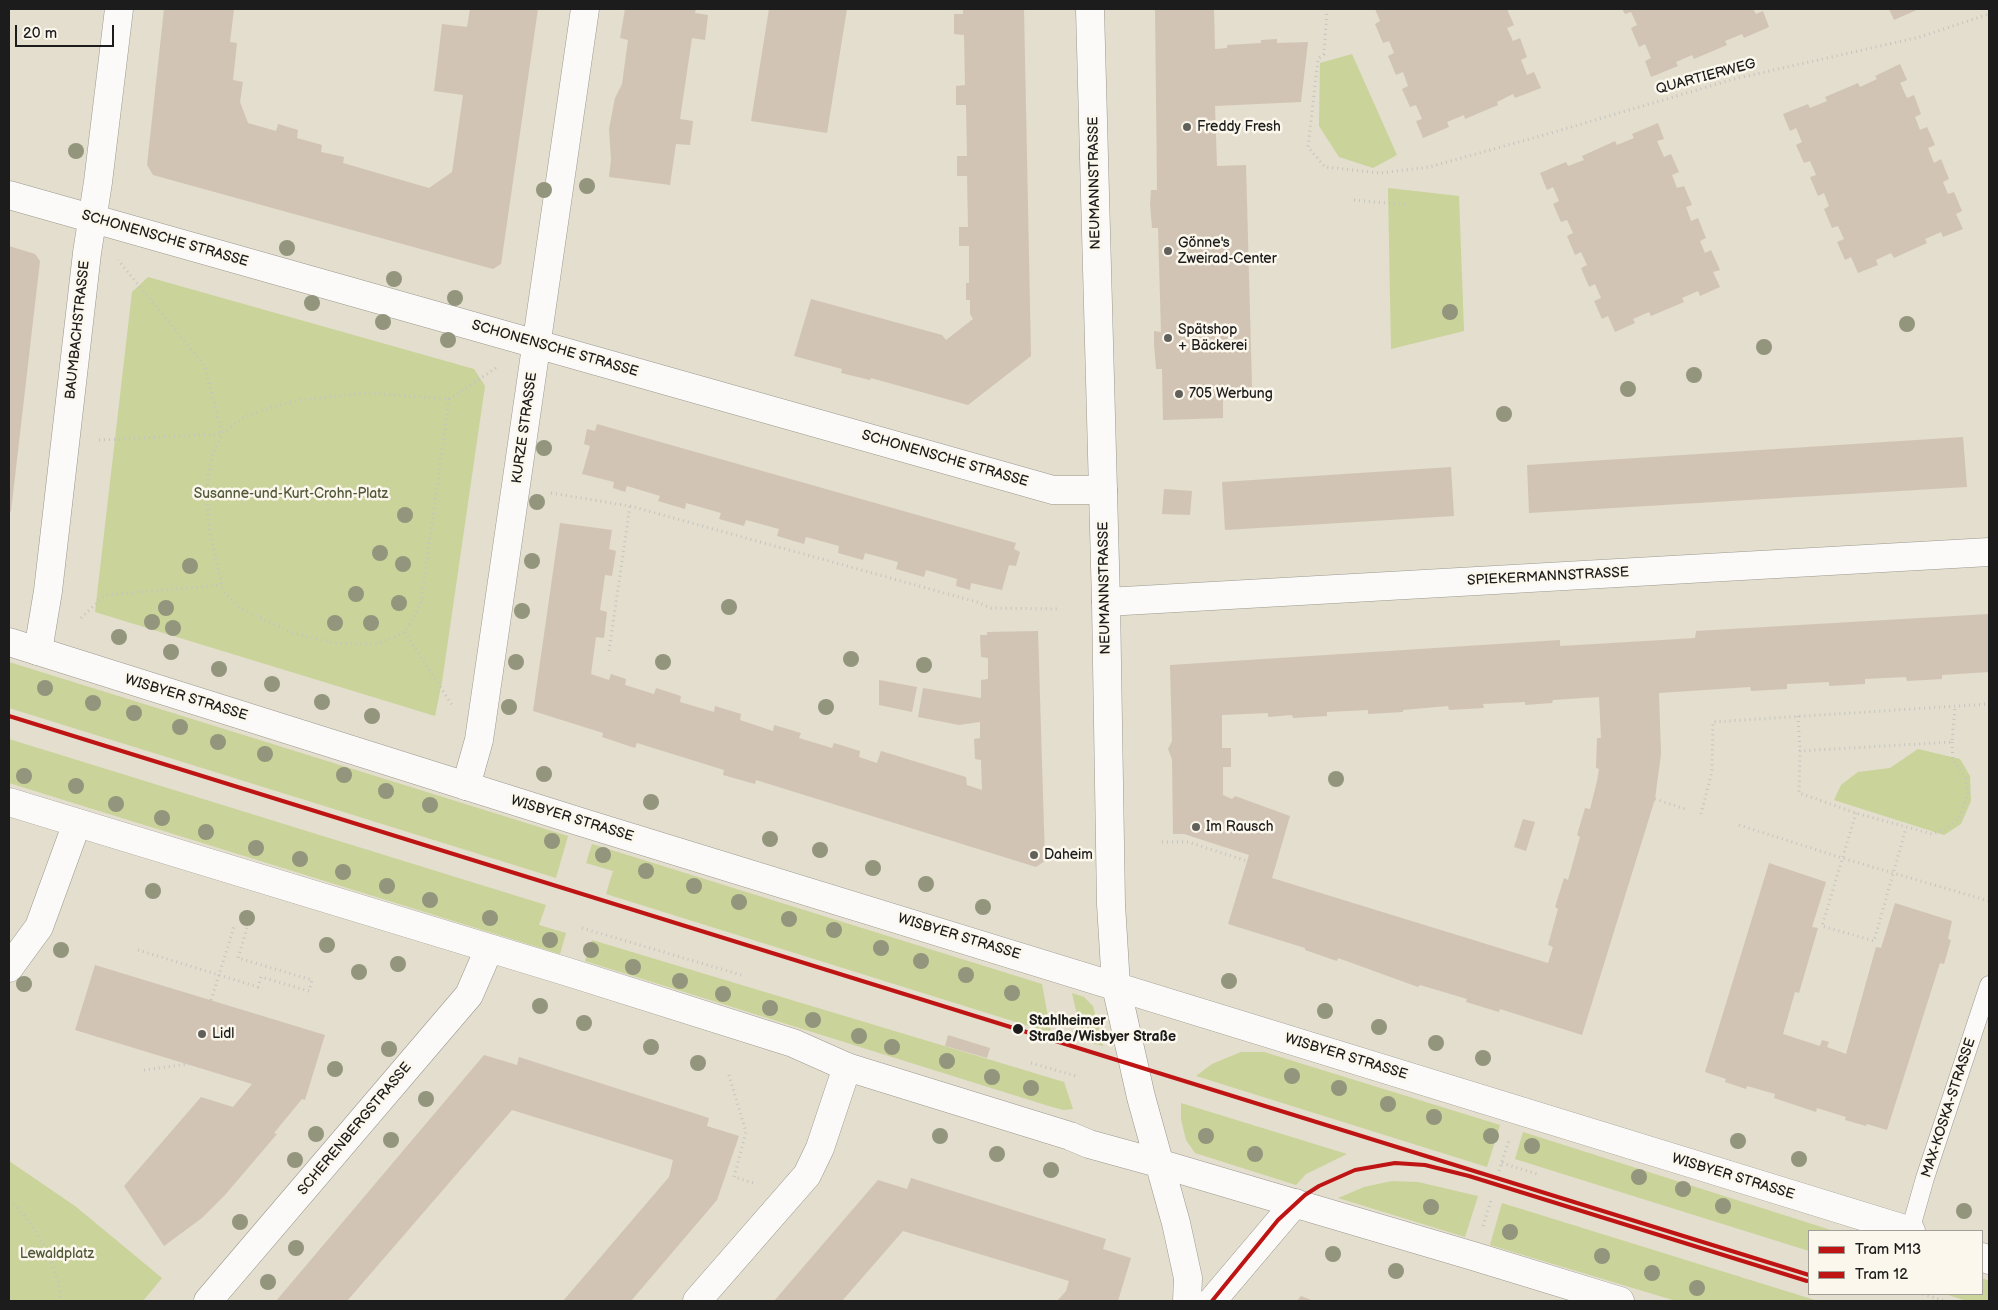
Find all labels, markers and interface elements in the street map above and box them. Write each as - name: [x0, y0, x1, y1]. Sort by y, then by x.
- scale bar: [18, 15, 116, 47]
- text: 20 m: [23, 24, 57, 43]
- street label: QUARTIERWEG: [1654, 56, 1758, 98]
- street label: NEUMANNSTRASSE: [1085, 116, 1105, 250]
- place label: Freddy Fresh: [1197, 119, 1281, 135]
- marker: Freddy Fresh: [1181, 121, 1193, 133]
- street label: SCHONENSCHE STRASSE: [80, 207, 250, 271]
- place label: Gönne's Zweirad-Center: [1178, 235, 1277, 268]
- marker: Gönne's Zweirad-Center: [1162, 245, 1174, 257]
- street label: BAUMBACHSTRASSE: [62, 260, 94, 400]
- street label: SCHONENSCHE STRASSE: [470, 317, 640, 381]
- place label: Spätshop + Bäckerei: [1178, 322, 1247, 354]
- marker: Spätshop + Bäckerei: [1162, 332, 1174, 344]
- street label: KURZE STRASSE: [509, 371, 541, 485]
- place label: 705 Werbung: [1189, 386, 1273, 402]
- marker: 705 Werbung: [1173, 388, 1185, 400]
- street label: SCHONENSCHE STRASSE: [860, 427, 1030, 491]
- park label: Susanne-und-Kurt-Crohn-Platz: [194, 486, 388, 502]
- street label: NEUMANNSTRASSE: [1095, 521, 1115, 655]
- street label: SPIEKERMANNSTRASSE: [1467, 564, 1629, 590]
- street label: WISBYER STRASSE: [123, 671, 249, 725]
- street label: WISBYER STRASSE: [509, 792, 635, 846]
- place label: Im Rausch: [1206, 819, 1273, 835]
- marker: Im Rausch: [1190, 821, 1202, 833]
- place label: Daheim: [1044, 847, 1093, 863]
- marker: Daheim: [1028, 849, 1040, 861]
- street label: WISBYER STRASSE: [896, 910, 1022, 964]
- place label: Stahlheimer Straße/Wisbyer Straße: [1029, 1013, 1176, 1046]
- marker: Stahlheimer Straße/Wisbyer Straße: [1011, 1022, 1025, 1036]
- place label: Lidl: [212, 1026, 234, 1042]
- marker: Lidl: [196, 1028, 208, 1040]
- street label: WISBYER STRASSE: [1283, 1030, 1409, 1084]
- street label: MAX-KOSKA-STRASSE: [1919, 1036, 1979, 1180]
- street label: SCHERENBERGSTRASSE: [295, 1059, 415, 1199]
- street label: WISBYER STRASSE: [1670, 1150, 1796, 1204]
- legend: [1808, 1230, 1983, 1295]
- text: Tram M13: [1855, 1240, 1921, 1259]
- park label: Lewaldplatz: [20, 1246, 94, 1262]
- text: Tram 12: [1855, 1265, 1908, 1284]

